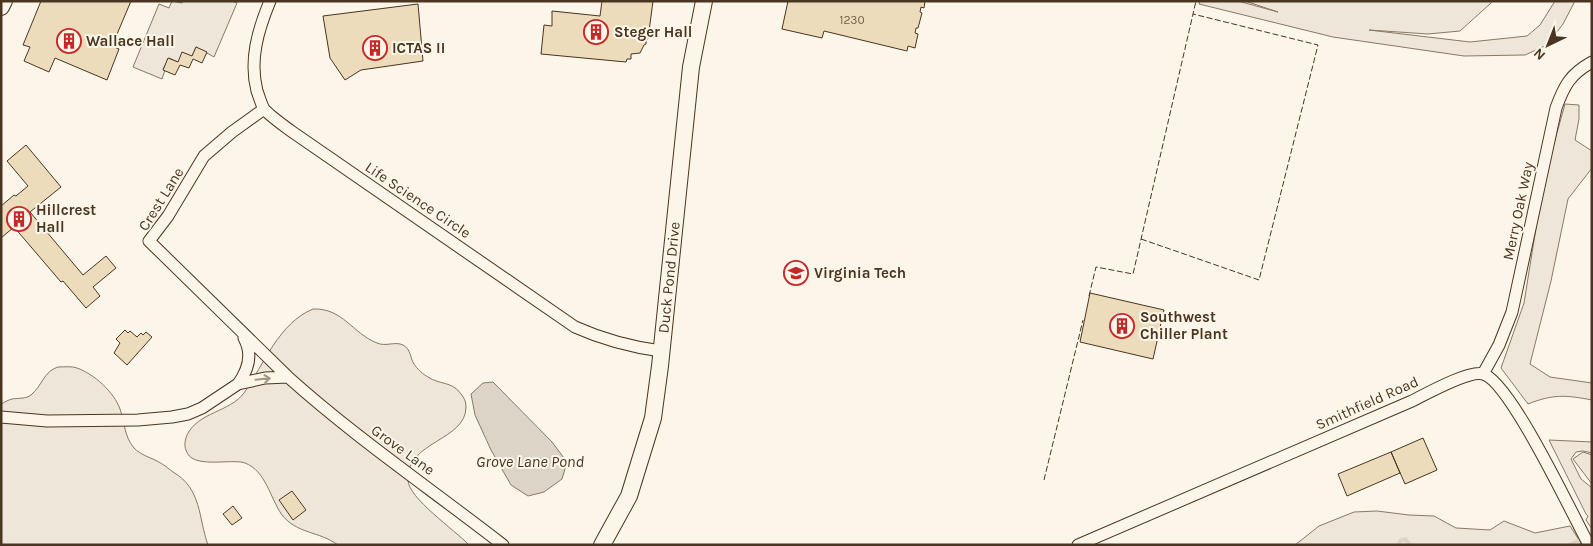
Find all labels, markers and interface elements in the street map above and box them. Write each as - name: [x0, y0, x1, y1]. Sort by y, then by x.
- house number: 1230: [839, 13, 865, 27]
- building icon: Steger Hall: [583, 19, 609, 45]
- north arrow: [1523, 20, 1573, 70]
- place label: Steger Hall: [614, 23, 692, 41]
- building icon: Wallace Hall: [56, 28, 82, 54]
- place label: Wallace Hall: [86, 32, 174, 50]
- building icon: ICTAS II: [362, 35, 388, 61]
- place label: ICTAS II: [392, 39, 445, 57]
- text: N: [1530, 44, 1549, 64]
- street label: Life Science Circle: [362, 158, 474, 242]
- street label: Merry Oak Way: [1499, 160, 1537, 262]
- street label: Crest Lane: [134, 164, 188, 234]
- place label: Hillcrest Hall: [36, 201, 96, 236]
- building icon: Hillcrest Hall: [6, 206, 32, 232]
- street label: Duck Pond Drive: [654, 221, 684, 334]
- school or university icon: Virginia Tech: [783, 260, 809, 286]
- place label: Virginia Tech: [814, 264, 906, 282]
- place label: Southwest Chiller Plant: [1140, 308, 1228, 343]
- building icon: Southwest Chiller Plant: [1109, 313, 1135, 339]
- street label: Smithfield Road: [1313, 372, 1421, 434]
- one-way arrow: [255, 374, 271, 384]
- street label: Grove Lane: [368, 421, 438, 479]
- water label: Grove Lane Pond: [476, 452, 584, 471]

